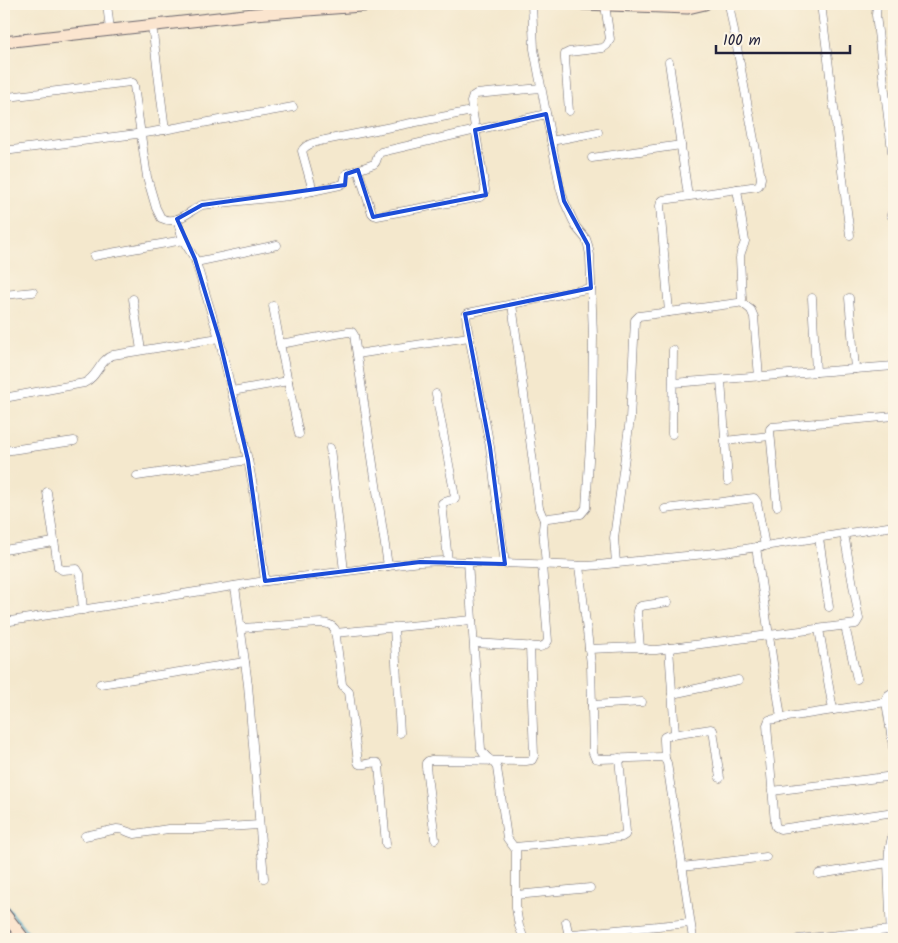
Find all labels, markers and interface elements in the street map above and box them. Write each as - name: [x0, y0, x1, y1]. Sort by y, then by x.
- scale bar: [716, 22, 849, 54]
- text: 100 m: [723, 29, 761, 53]

